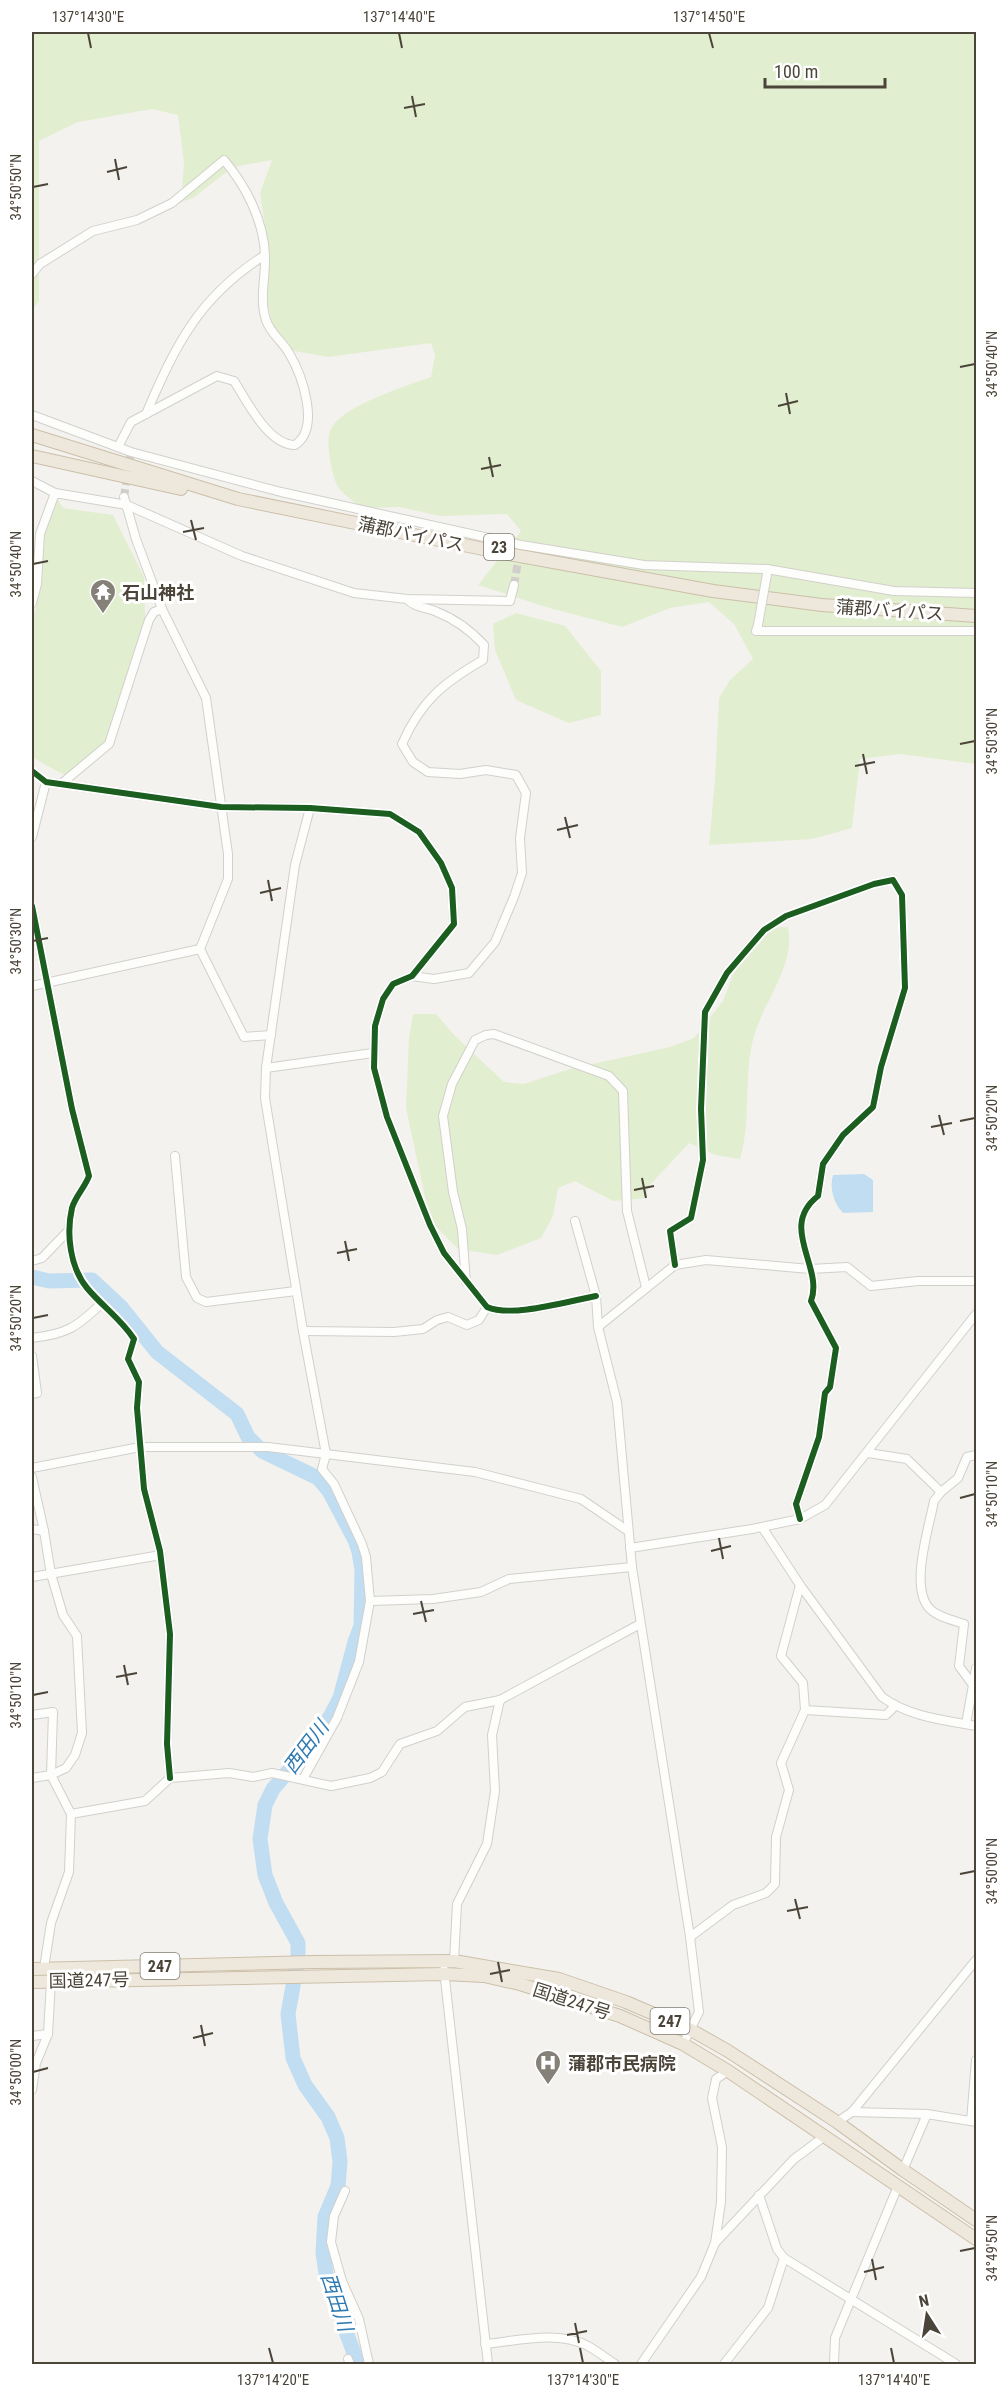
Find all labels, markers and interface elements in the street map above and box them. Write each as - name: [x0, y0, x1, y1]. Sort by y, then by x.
- text: 137°14'30"E: [52, 8, 124, 26]
- text: 137°14'40"E: [363, 8, 435, 26]
- text: 137°14'50"E: [673, 8, 745, 26]
- scale bar: [765, 51, 885, 89]
- text: 100 m: [774, 61, 818, 82]
- text: 34°50'50"N: [7, 154, 25, 220]
- text: 34°50'40"N: [983, 331, 1001, 397]
- street label: 蒲郡バイパス: [356, 513, 466, 555]
- text: 34°50'40"N: [7, 531, 25, 597]
- road number: 23: [484, 534, 514, 560]
- temple icon: 石山神社: [88, 577, 118, 615]
- place label: 石山神社: [122, 582, 194, 603]
- street label: 蒲郡バイパス: [836, 596, 944, 624]
- text: 34°50'30"N: [983, 708, 1001, 774]
- text: 34°50'30"N: [7, 908, 25, 974]
- text: 34°50'20"N: [983, 1085, 1001, 1151]
- text: 34°50'20"N: [7, 1285, 25, 1351]
- text: 34°50'10"N: [983, 1461, 1001, 1527]
- text: 34°50'10"N: [7, 1662, 25, 1728]
- water label: 西田川: [278, 1714, 335, 1778]
- text: 34°50'00"N: [983, 1838, 1001, 1904]
- road number: 247: [140, 1953, 180, 1979]
- street label: 国道247号: [48, 1969, 130, 1991]
- street label: 国道247号: [530, 1979, 614, 2023]
- road number: 247: [650, 2008, 690, 2034]
- text: 34°50'00"N: [7, 2039, 25, 2105]
- hospital icon: 蒲郡市民病院: [533, 2048, 563, 2086]
- place label: 蒲郡市民病院: [568, 2053, 676, 2074]
- text: 34°49'50"N: [983, 2215, 1001, 2281]
- water label: 西田川: [316, 2270, 358, 2336]
- north arrow: [897, 2285, 957, 2345]
- text: N: [917, 2291, 931, 2311]
- text: 137°14'20"E: [237, 2371, 309, 2389]
- text: 137°14'30"E: [547, 2371, 619, 2389]
- text: 137°14'40"E: [858, 2371, 930, 2389]

